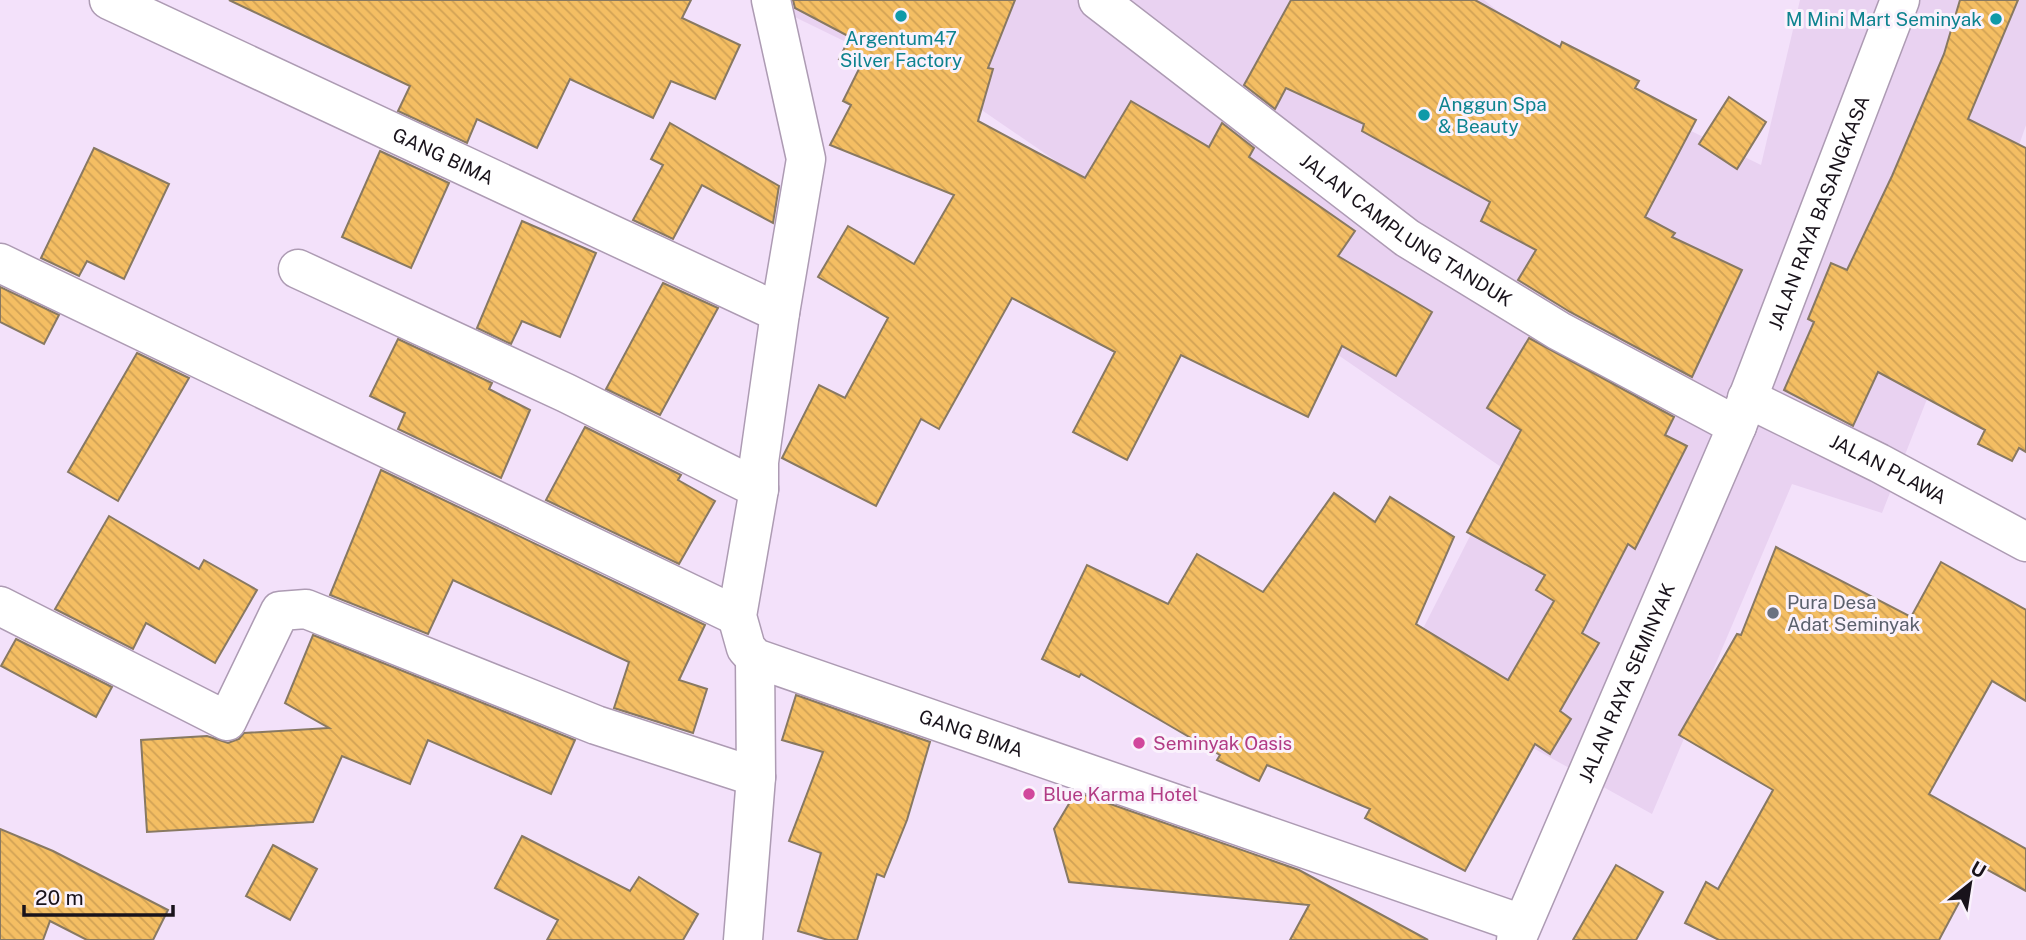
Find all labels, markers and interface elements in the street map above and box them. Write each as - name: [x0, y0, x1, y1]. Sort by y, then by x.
- marker: Argentum47 Silver Factory: [893, 8, 909, 24]
- place label: M Mini Mart Seminyak: [1786, 8, 1982, 30]
- marker: M Mini Mart Seminyak: [1988, 11, 2004, 27]
- place label: Argentum47 Silver Factory: [840, 27, 962, 71]
- street label: JALAN RAYA BASANGKASA: [1764, 92, 1874, 333]
- place label: Anggun Spa & Beauty: [1438, 93, 1547, 137]
- marker: Anggun Spa & Beauty: [1416, 107, 1432, 123]
- street label: GANG BIMA: [389, 123, 497, 189]
- street label: JALAN CAMPLUNG TANDUK: [1296, 149, 1516, 311]
- street label: JALAN PLAWA: [1826, 430, 1950, 508]
- street label: JALAN RAYA SEMINYAK: [1574, 580, 1679, 786]
- place label: Pura Desa Adat Seminyak: [1787, 591, 1921, 635]
- marker: Pura Desa Adat Seminyak: [1765, 605, 1781, 621]
- street label: GANG BIMA: [916, 705, 1026, 761]
- place label: Seminyak Oasis: [1153, 732, 1292, 754]
- marker: Seminyak Oasis: [1131, 735, 1147, 751]
- place label: Blue Karma Hotel: [1043, 783, 1198, 805]
- marker: Blue Karma Hotel: [1021, 786, 1037, 802]
- north arrow: [1935, 849, 2005, 919]
- text: U: [1967, 856, 1990, 882]
- scale bar: [24, 874, 173, 918]
- text: 20 m: [35, 885, 84, 910]

